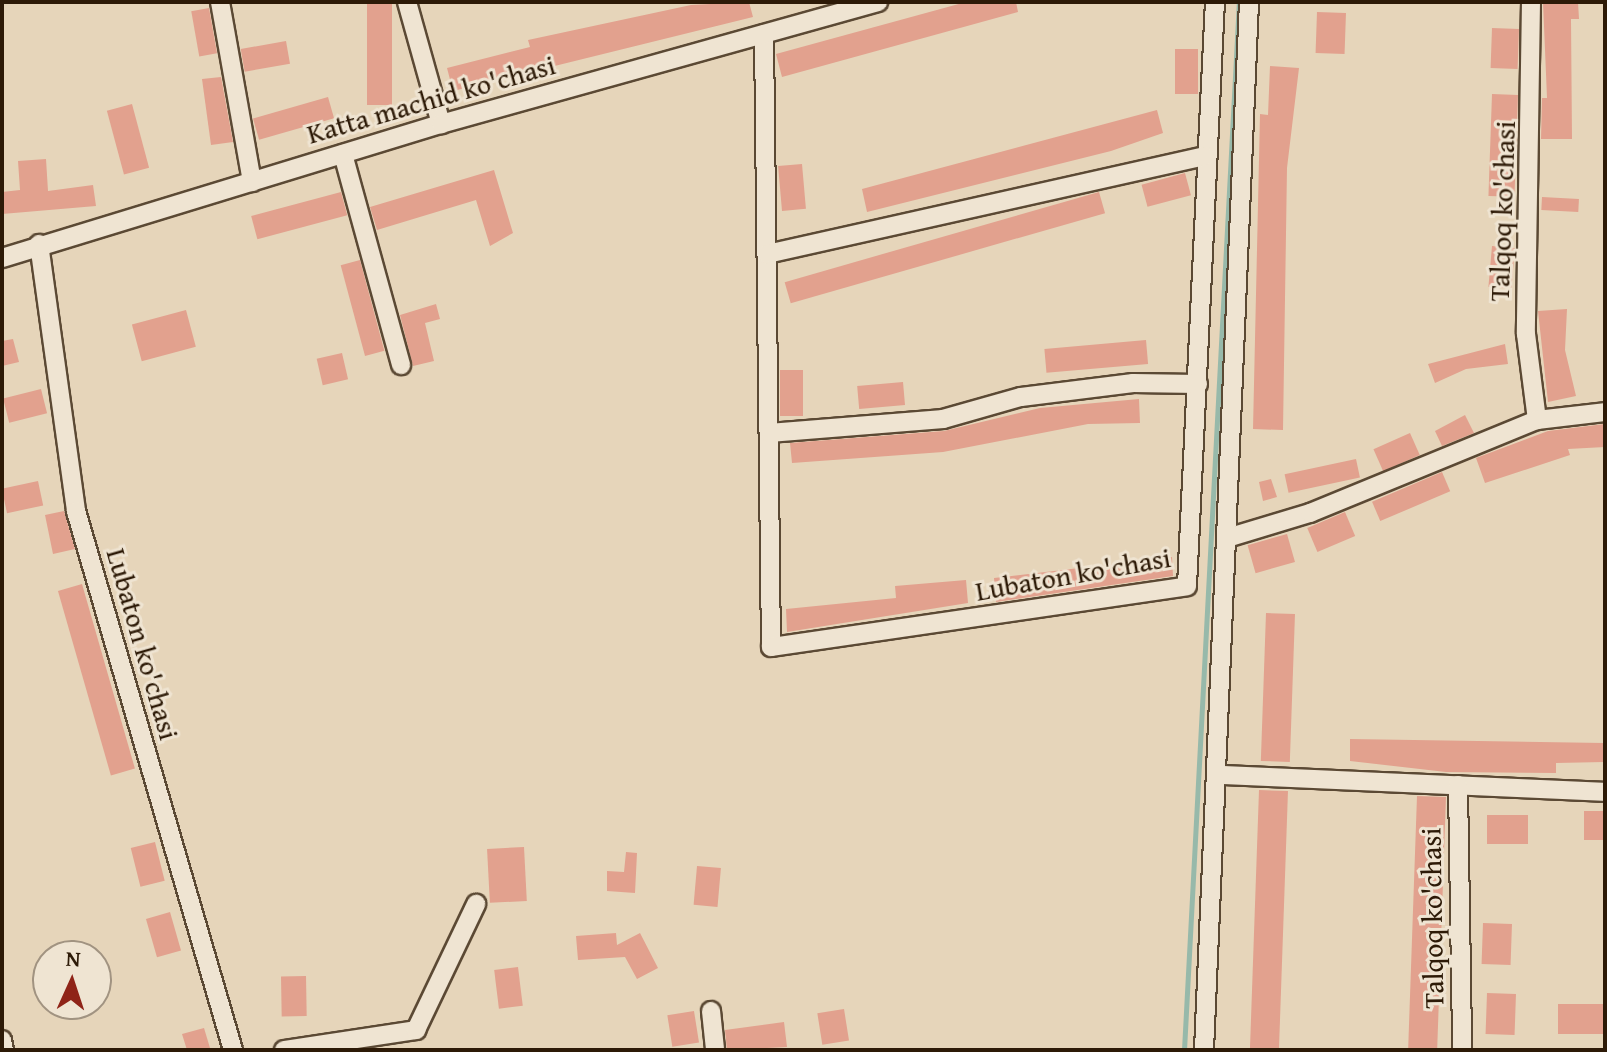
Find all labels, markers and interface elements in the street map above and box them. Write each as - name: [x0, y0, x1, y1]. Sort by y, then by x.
- street label: Katta machid ko'chasi: [303, 47, 559, 151]
- street label: Talqoq ko'chasi: [1482, 120, 1522, 302]
- street label: Lubaton ko'chasi: [973, 540, 1173, 608]
- street label: Lubaton ko'chasi: [100, 544, 186, 744]
- street label: Talqoq ko'chasi: [1414, 827, 1450, 1009]
- north arrow: [32, 940, 112, 1020]
- text: N: [65, 942, 81, 974]

